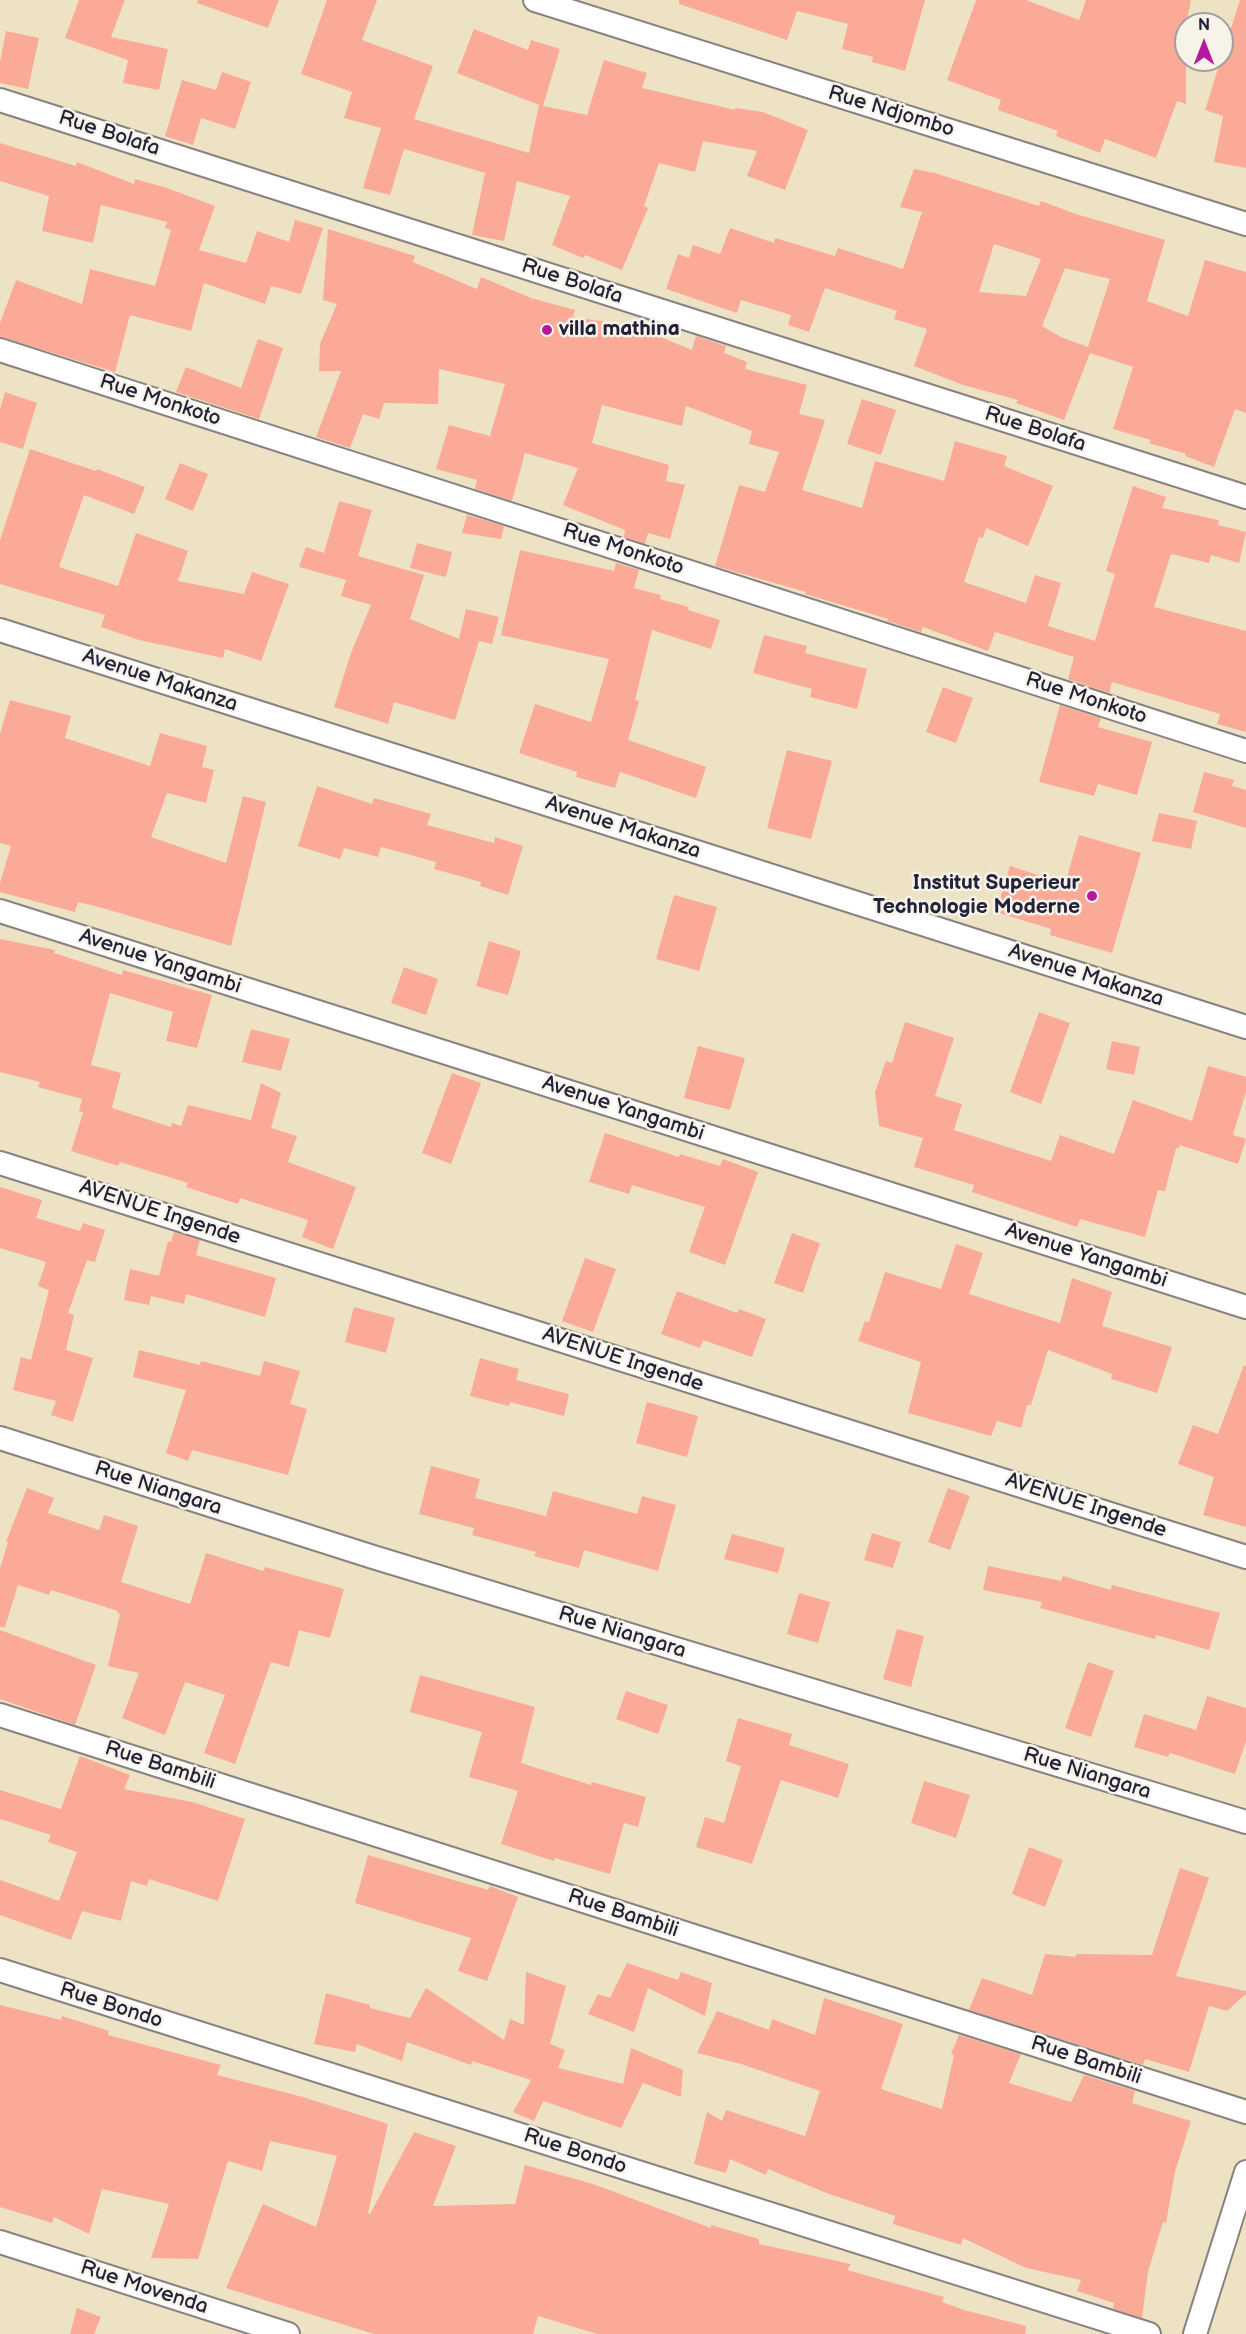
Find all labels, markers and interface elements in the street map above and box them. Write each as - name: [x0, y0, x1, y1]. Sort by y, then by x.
- north arrow: [1174, 12, 1234, 72]
- text: N: [1198, 16, 1210, 35]
- street label: Rue Ndjombo: [825, 81, 957, 143]
- street label: Rue Bolafa: [55, 106, 163, 162]
- street label: Rue Bolafa: [518, 254, 626, 310]
- place label: villa mathina: [559, 317, 680, 343]
- marker: villa mathina: [540, 323, 554, 337]
- street label: Rue Monkoto: [96, 370, 224, 432]
- street label: Rue Bolafa: [981, 402, 1089, 458]
- street label: Rue Monkoto: [559, 519, 687, 581]
- street label: Avenue Makanza: [79, 644, 241, 718]
- street label: Rue Monkoto: [1022, 668, 1150, 730]
- street label: Avenue Makanza: [542, 791, 704, 865]
- place label: Institut Superieur Technologie Moderne: [873, 871, 1080, 921]
- marker: Institut Superieur Technologie Moderne: [1085, 889, 1099, 903]
- street label: Avenue Yangambi: [76, 924, 244, 1000]
- street label: Avenue Makanza: [1005, 939, 1167, 1013]
- street label: Avenue Yangambi: [539, 1071, 707, 1147]
- street label: AVENUE Ingende: [76, 1175, 244, 1251]
- street label: Avenue Yangambi: [1002, 1218, 1170, 1294]
- street label: AVENUE Ingende: [539, 1322, 707, 1398]
- street label: Rue Niangara: [91, 1457, 225, 1521]
- street label: AVENUE Ingende: [1002, 1468, 1170, 1544]
- street label: Rue Niangara: [555, 1602, 689, 1664]
- street label: Rue Bambili: [101, 1736, 219, 1796]
- street label: Rue Niangara: [1020, 1743, 1154, 1805]
- street label: Rue Bambili: [564, 1884, 682, 1944]
- street label: Rue Bondo: [56, 1978, 166, 2034]
- street label: Rue Bambili: [1027, 2031, 1145, 2091]
- street label: Rue Bondo: [520, 2124, 630, 2180]
- street label: Rue Movenda: [77, 2256, 211, 2320]

